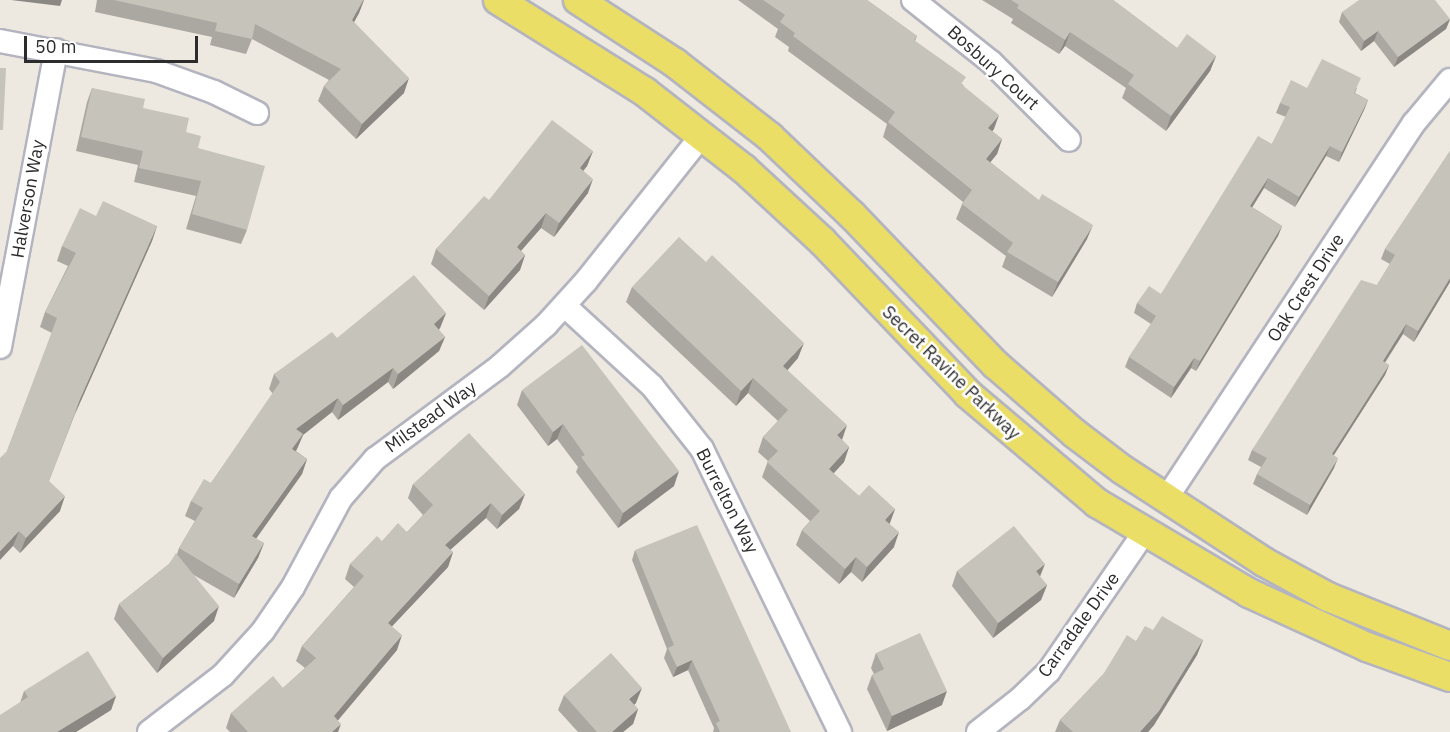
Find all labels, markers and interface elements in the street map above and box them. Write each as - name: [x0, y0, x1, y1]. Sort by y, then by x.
- street label: Bosbury Court: [943, 21, 1043, 115]
- scale bar: [27, 24, 201, 62]
- text: 50 m: [35, 35, 77, 58]
- street label: Halverson Way: [7, 138, 49, 260]
- street label: Oak Crest Drive: [1263, 230, 1349, 346]
- street label: Secret Ravine Parkway: [878, 302, 1024, 444]
- street label: Milstead Way: [381, 377, 481, 457]
- street label: Burrelton Way: [691, 445, 763, 557]
- street label: Carradale Drive: [1034, 568, 1124, 682]

